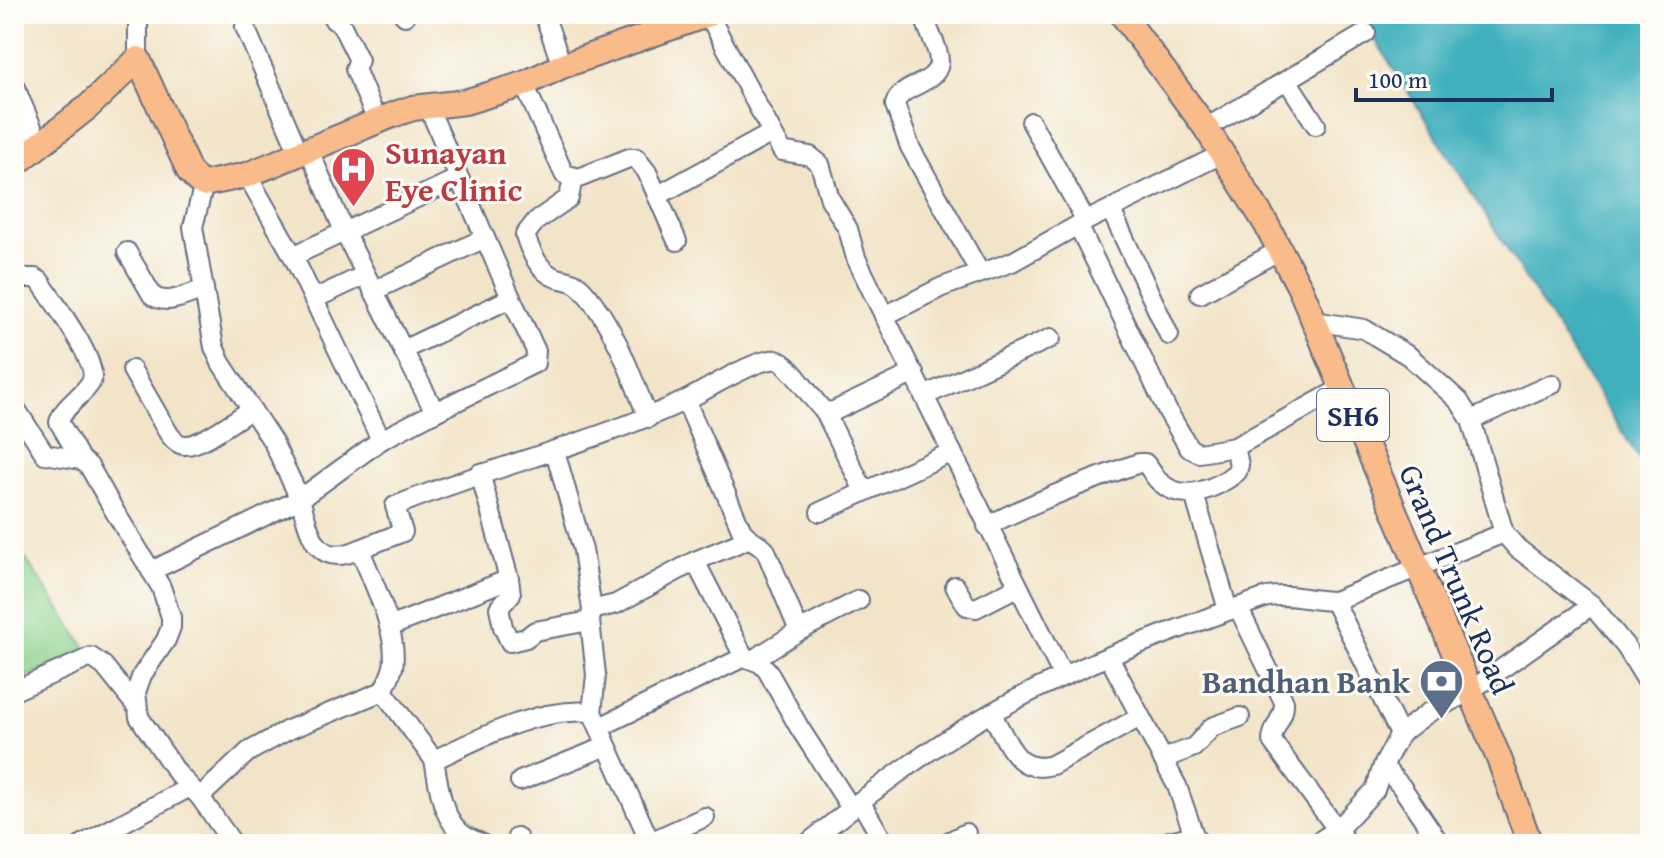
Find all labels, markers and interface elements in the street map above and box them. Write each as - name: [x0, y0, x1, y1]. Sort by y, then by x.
- scale bar: [1356, 52, 1552, 102]
- text: 100 m: [1368, 62, 1428, 97]
- place label: Sunayan Eye Clinic: [385, 129, 522, 213]
- hospital icon: Sunayan Eye Clinic: [330, 146, 378, 209]
- road number: SH6: [1317, 389, 1389, 441]
- street label: Grand Trunk Road: [1387, 457, 1527, 701]
- bank icon: Bandhan Bank: [1417, 657, 1465, 720]
- place label: Bandhan Bank: [1202, 658, 1411, 705]

